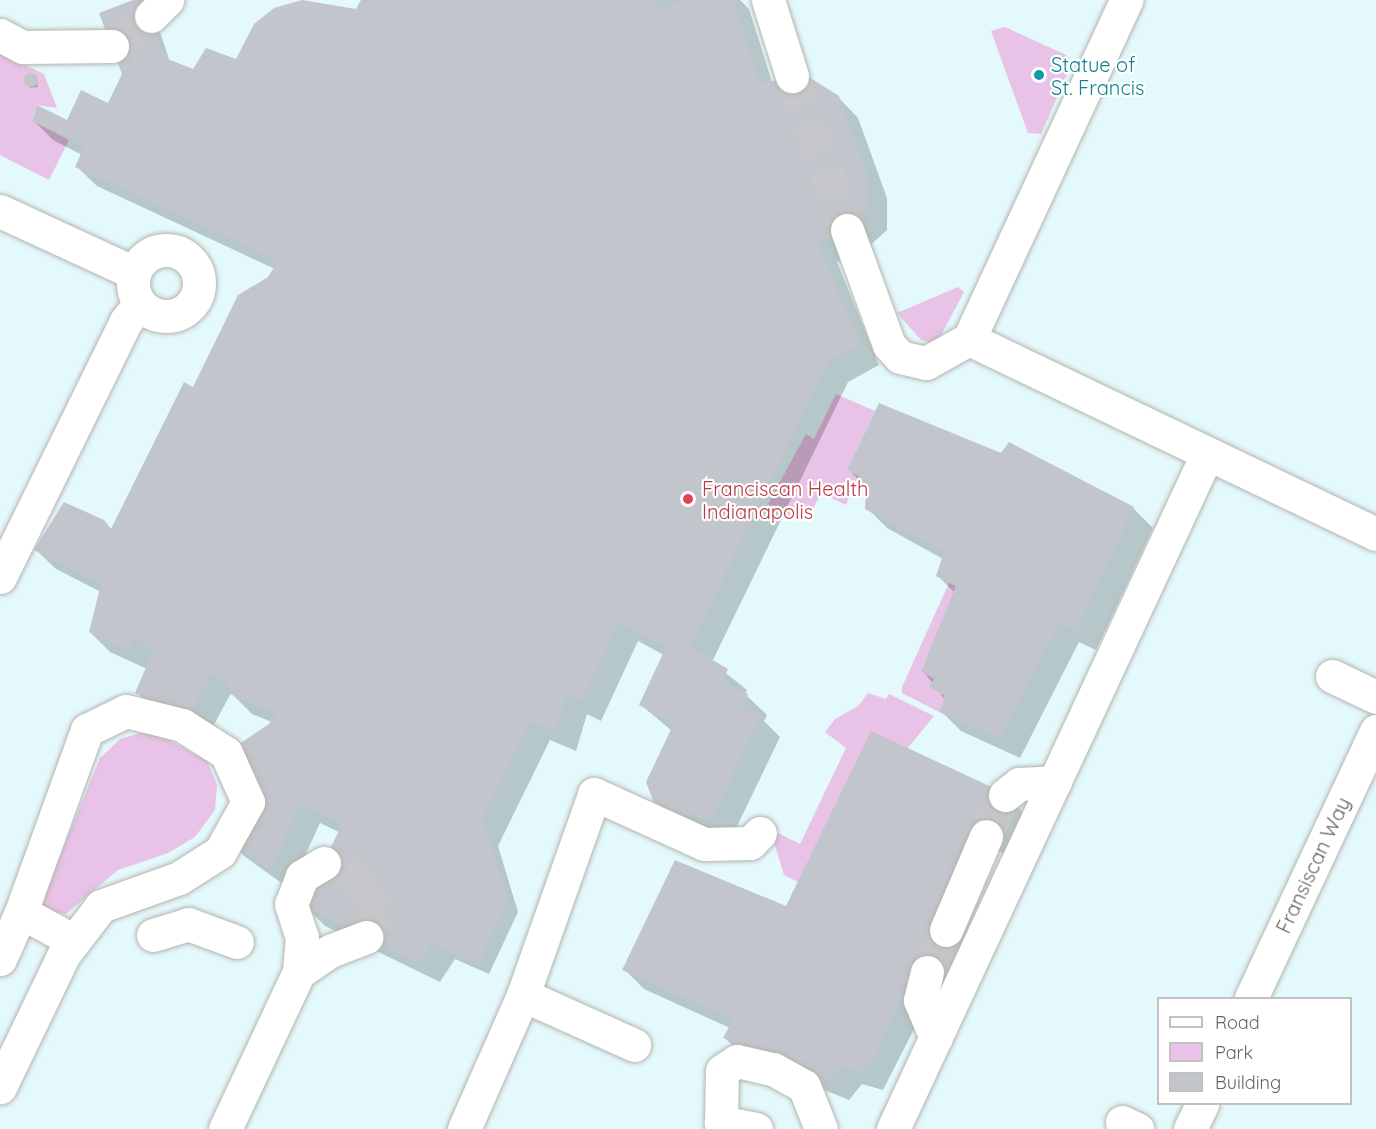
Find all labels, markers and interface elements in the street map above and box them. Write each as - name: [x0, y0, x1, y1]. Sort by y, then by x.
- place label: Statue of St. Francis: [1051, 52, 1144, 99]
- marker: Statue of St. Francis: [1032, 68, 1046, 82]
- place label: Franciscan Health Indianapolis: [702, 476, 868, 523]
- marker: Franciscan Health Indianapolis: [679, 490, 697, 508]
- street label: Fransiscan Way: [1271, 793, 1355, 937]
- legend: [1157, 997, 1352, 1105]
- text: Road: [1215, 1011, 1260, 1034]
- text: Park: [1215, 1041, 1253, 1064]
- text: Building: [1215, 1071, 1281, 1094]

